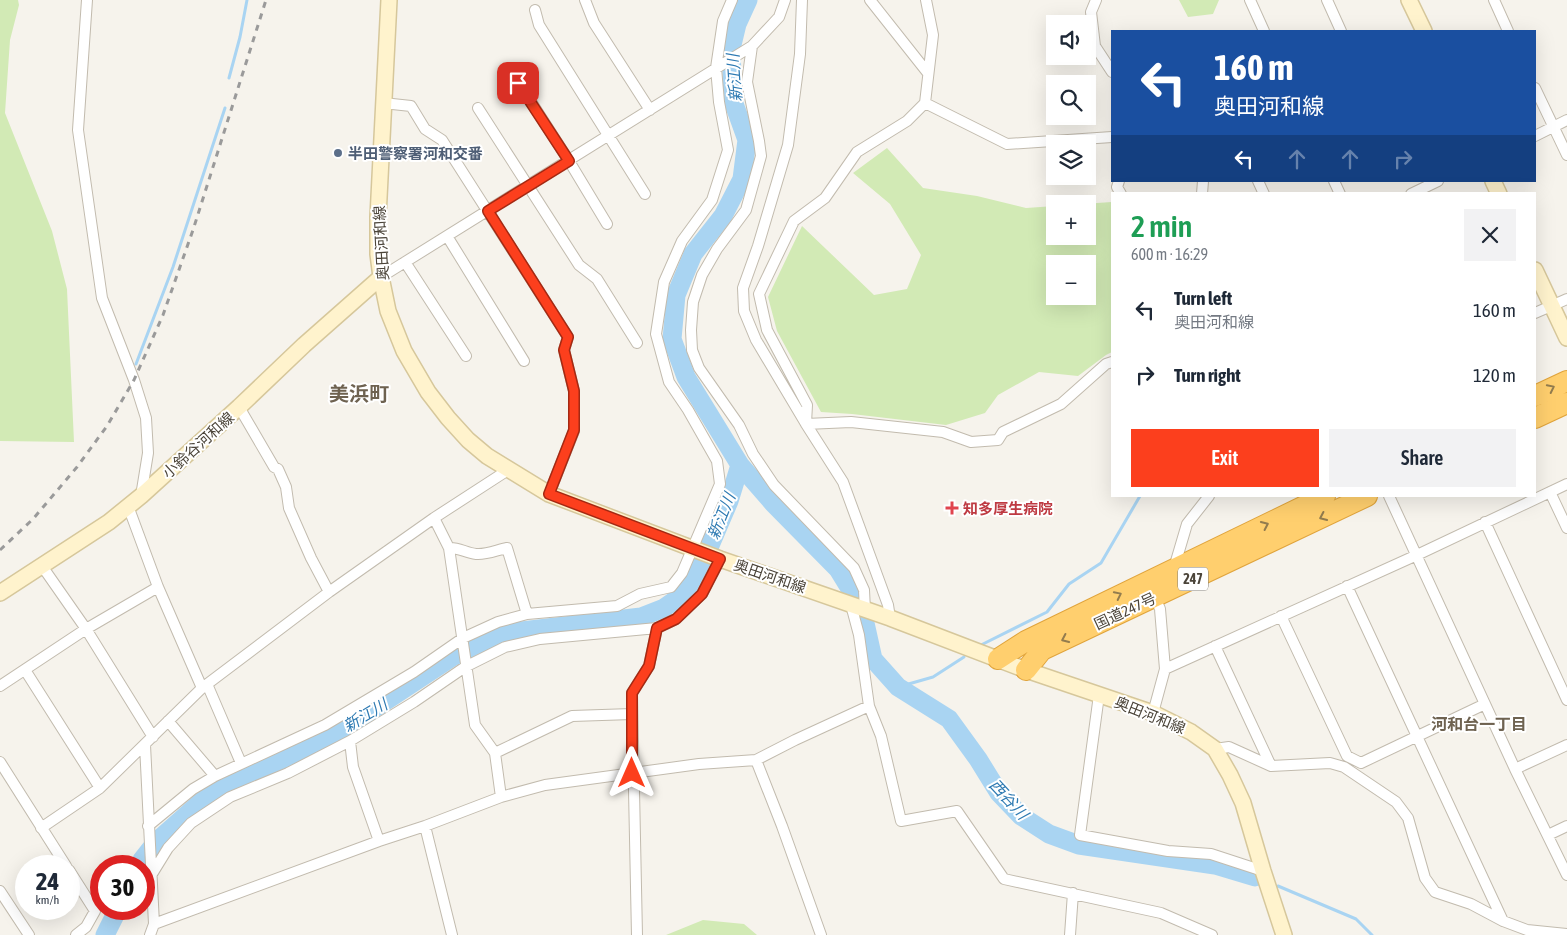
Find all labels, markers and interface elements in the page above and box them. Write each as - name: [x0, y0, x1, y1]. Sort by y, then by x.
- map controls: [1046, 15, 1096, 305]
- button: sound: [1046, 15, 1096, 65]
- text: 160 m: [1214, 47, 1293, 87]
- icon: left: [1131, 50, 1196, 115]
- water label: 新江川: [723, 51, 745, 103]
- pin: [497, 62, 539, 104]
- icon: arrive: [504, 69, 532, 97]
- button: search: [1046, 75, 1096, 125]
- text: 奥田河和線: [1214, 93, 1324, 119]
- button: layers: [1046, 135, 1096, 185]
- place label: 半田警察署河和交番: [348, 145, 483, 162]
- icon: left: [1230, 145, 1258, 173]
- icon: ahead: [1283, 145, 1311, 173]
- icon: ahead: [1336, 145, 1364, 173]
- icon: right: [1389, 145, 1417, 173]
- marker: 半田警察署河和交番: [332, 147, 344, 159]
- button: +: [1046, 195, 1096, 245]
- street label: 奥田河和線: [371, 205, 391, 281]
- text: 2 min: [1131, 209, 1192, 243]
- button: close: [1464, 209, 1516, 261]
- text: 600 m · 16:29: [1131, 245, 1208, 263]
- button: −: [1046, 255, 1096, 305]
- text: Turn left: [1174, 287, 1232, 309]
- icon: left: [1131, 296, 1159, 324]
- text: 160 m: [1473, 299, 1516, 321]
- text: 奥田河和線: [1174, 313, 1254, 331]
- icon: right: [1131, 361, 1159, 389]
- text: Turn right: [1174, 364, 1241, 386]
- text: 120 m: [1473, 364, 1516, 386]
- district label: 美浜町: [329, 382, 389, 405]
- one-way arrow: [1546, 384, 1555, 394]
- street label: 小鈴谷河和線: [159, 409, 237, 481]
- button: Exit: [1131, 429, 1319, 487]
- button: Share: [1329, 429, 1516, 487]
- water label: 新江川: [704, 489, 739, 542]
- place label: 知多厚生病院: [963, 500, 1053, 517]
- marker: 知多厚生病院: [945, 501, 959, 515]
- one-way arrow: [1319, 511, 1328, 521]
- one-way arrow: [1260, 521, 1269, 531]
- street label: 奥田河和線: [732, 556, 808, 596]
- road number: 247: [1178, 568, 1208, 590]
- street label: 国道247号: [1091, 589, 1159, 633]
- one-way arrow: [1113, 591, 1122, 601]
- one-way arrow: [1061, 633, 1070, 643]
- street label: 奥田河和線: [1112, 693, 1188, 737]
- water label: 新江川: [340, 694, 392, 735]
- district label: 河和台一丁目: [1431, 715, 1527, 733]
- position arrow: [605, 746, 657, 798]
- water label: 西谷川: [986, 775, 1033, 824]
- speed limit sign: 30: [90, 855, 155, 920]
- text: 24: [36, 867, 59, 895]
- text: km/h: [36, 893, 59, 907]

